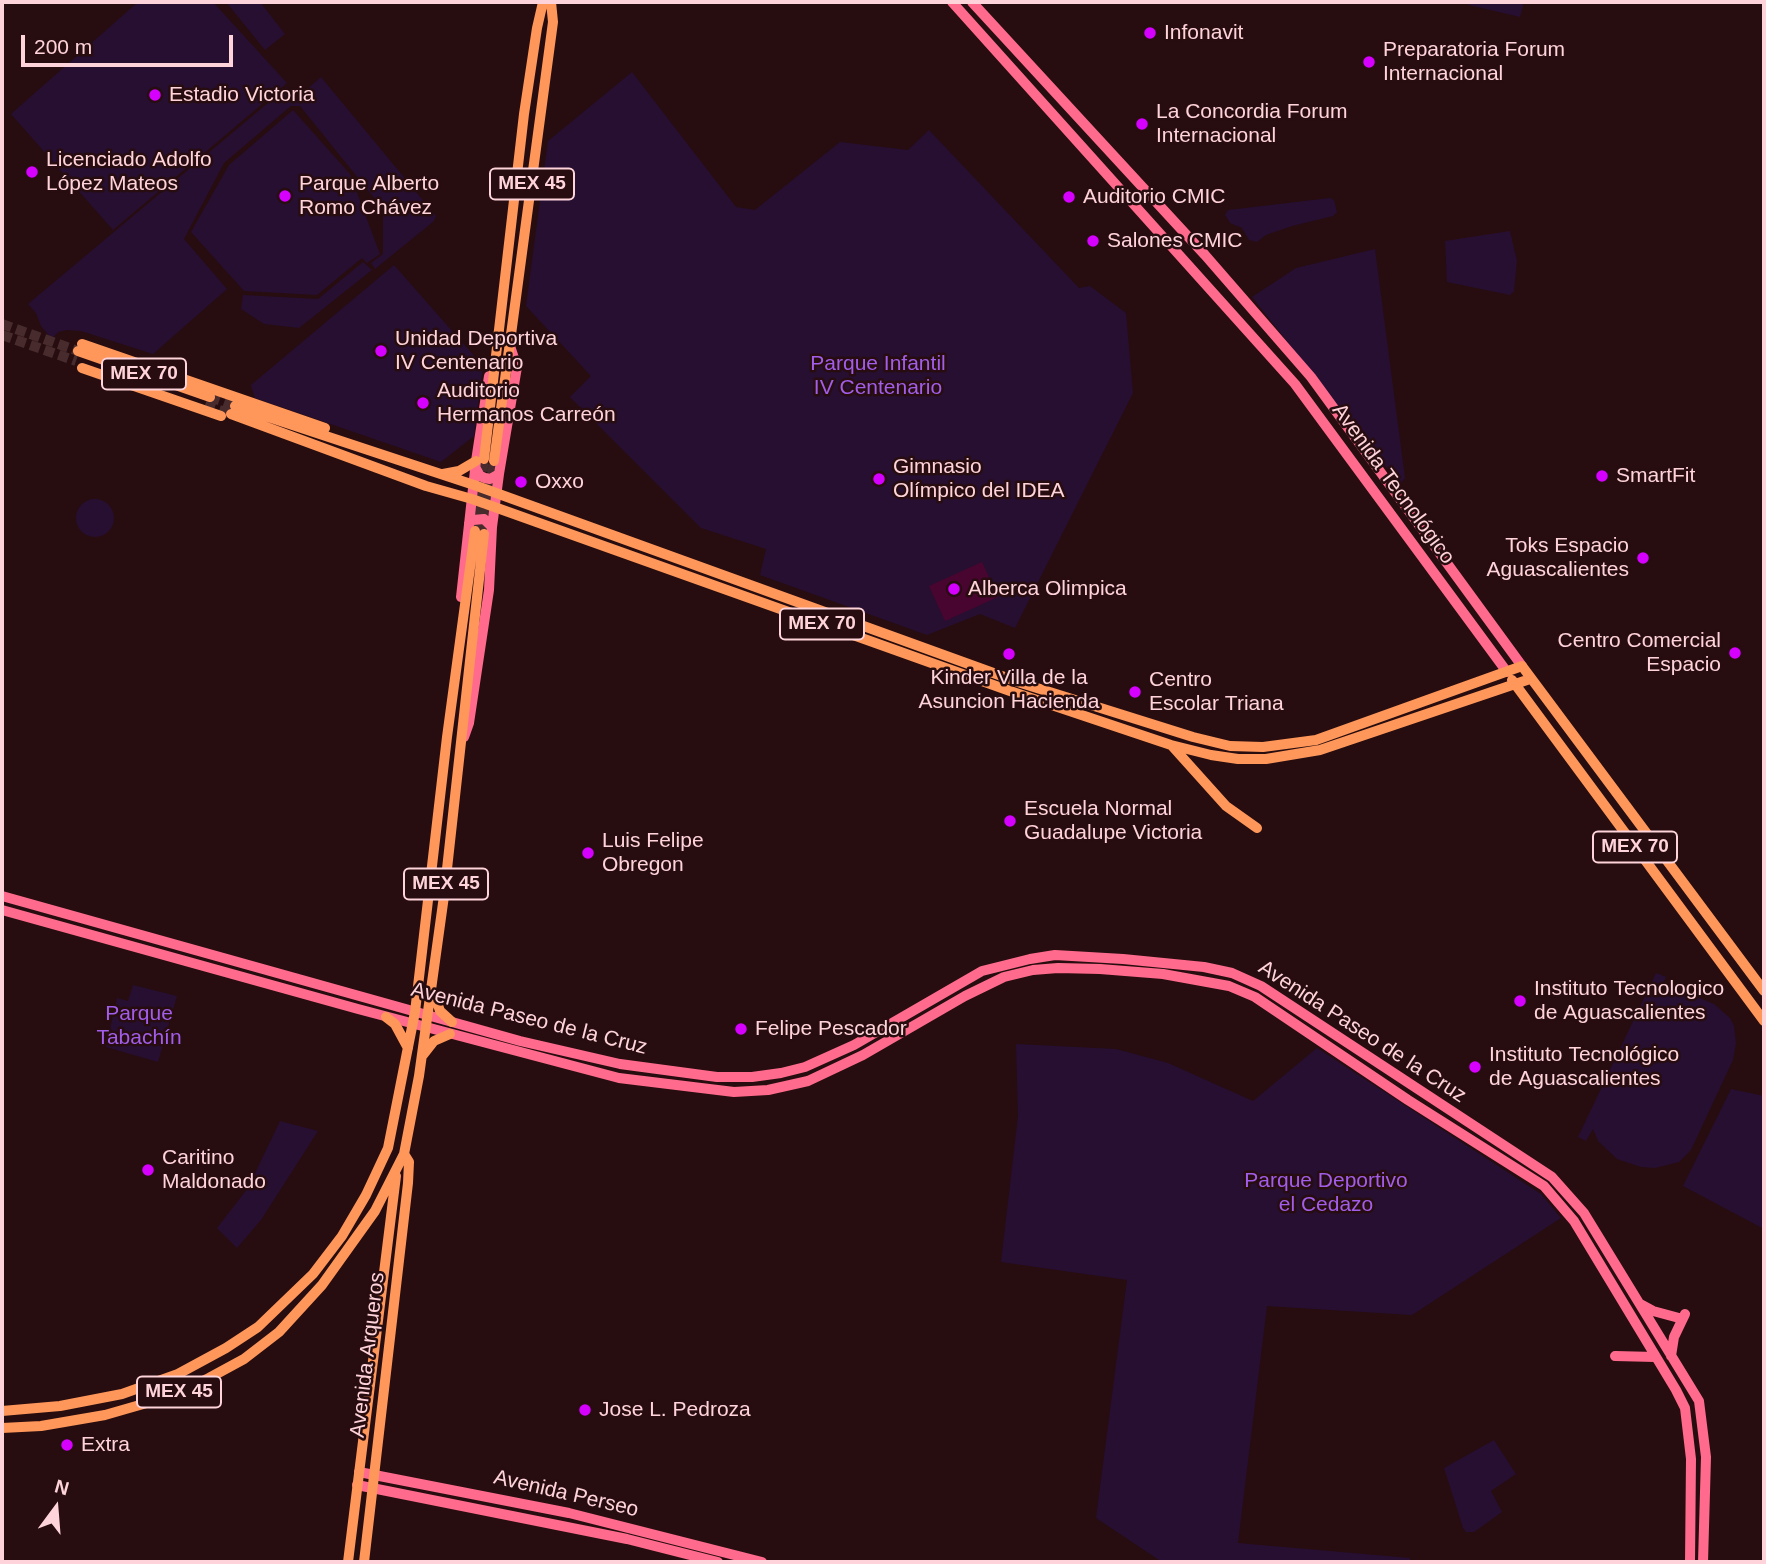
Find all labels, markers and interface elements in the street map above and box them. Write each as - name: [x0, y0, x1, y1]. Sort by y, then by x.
- place label: Infonavit: [1164, 20, 1243, 46]
- scale bar: [24, 21, 236, 65]
- marker: Infonavit: [1142, 25, 1158, 41]
- text: 200 m: [34, 35, 92, 58]
- place label: Preparatoria Forum Internacional: [1383, 37, 1565, 87]
- marker: Preparatoria Forum Internacional: [1361, 54, 1377, 70]
- place label: Estadio Victoria: [169, 82, 315, 108]
- marker: Estadio Victoria: [147, 87, 163, 103]
- place label: La Concordia Forum Internacional: [1156, 99, 1347, 149]
- marker: La Concordia Forum Internacional: [1134, 116, 1150, 132]
- place label: Licenciado Adolfo López Mateos: [46, 147, 212, 197]
- marker: Licenciado Adolfo López Mateos: [24, 164, 40, 180]
- road number: MEX 45: [490, 168, 574, 200]
- place label: Parque Alberto Romo Chávez: [299, 171, 439, 221]
- place label: Auditorio CMIC: [1083, 184, 1225, 210]
- marker: Parque Alberto Romo Chávez: [277, 188, 293, 204]
- marker: Auditorio CMIC: [1061, 189, 1077, 205]
- place label: Salones CMIC: [1107, 228, 1242, 254]
- marker: Salones CMIC: [1085, 233, 1101, 249]
- place label: Unidad Deportiva IV Centenario: [395, 326, 557, 376]
- marker: Unidad Deportiva IV Centenario: [373, 343, 389, 359]
- park label: Parque Infantil IV Centenario: [810, 351, 946, 401]
- road number: MEX 70: [102, 358, 186, 390]
- place label: Auditorio Hermanos Carreón: [437, 378, 616, 428]
- marker: Auditorio Hermanos Carreón: [415, 395, 431, 411]
- street label: Avenida Tecnológico: [1326, 399, 1460, 569]
- place label: Gimnasio Olímpico del IDEA: [893, 454, 1065, 504]
- place label: SmartFit: [1616, 463, 1695, 489]
- marker: SmartFit: [1594, 468, 1610, 484]
- place label: Oxxo: [535, 469, 584, 495]
- marker: Gimnasio Olímpico del IDEA: [871, 471, 887, 487]
- marker: Oxxo: [513, 474, 529, 490]
- place label: Toks Espacio Aguascalientes: [1487, 533, 1629, 583]
- marker: Toks Espacio Aguascalientes: [1635, 550, 1651, 566]
- place label: Alberca Olimpica: [968, 576, 1127, 602]
- marker: Alberca Olimpica: [946, 581, 962, 597]
- road number: MEX 70: [780, 608, 864, 639]
- place label: Centro Comercial Espacio: [1558, 628, 1721, 678]
- marker: Centro Comercial Espacio: [1727, 645, 1743, 661]
- marker: Kinder Villa de la Asuncion Hacienda: [1001, 646, 1017, 662]
- place label: Kinder Villa de la Asuncion Hacienda: [919, 665, 1099, 715]
- place label: Centro Escolar Triana: [1149, 667, 1284, 717]
- marker: Centro Escolar Triana: [1127, 684, 1143, 700]
- place label: Escuela Normal Guadalupe Victoria: [1024, 796, 1202, 846]
- marker: Escuela Normal Guadalupe Victoria: [1002, 813, 1018, 829]
- place label: Luis Felipe Obregon: [602, 828, 704, 878]
- road number: MEX 70: [1593, 832, 1677, 862]
- marker: Luis Felipe Obregon: [580, 845, 596, 861]
- road number: MEX 45: [404, 869, 488, 900]
- street label: Avenida Paseo de la Cruz: [1253, 955, 1471, 1109]
- place label: Instituto Tecnologico de Aguascalientes: [1534, 976, 1724, 1026]
- street label: Avenida Paseo de la Cruz: [408, 977, 650, 1061]
- marker: Instituto Tecnologico de Aguascalientes: [1512, 993, 1528, 1009]
- park label: Parque Tabachín: [96, 1001, 182, 1051]
- place label: Felipe Pescador: [755, 1016, 907, 1042]
- marker: Felipe Pescador: [733, 1021, 749, 1037]
- place label: Instituto Tecnológico de Aguascalientes: [1489, 1042, 1679, 1092]
- marker: Instituto Tecnológico de Aguascalientes: [1467, 1059, 1483, 1075]
- place label: Caritino Maldonado: [162, 1145, 266, 1195]
- marker: Caritino Maldonado: [140, 1162, 156, 1178]
- park label: Parque Deportivo el Cedazo: [1244, 1168, 1408, 1218]
- street label: Avenida Arqueros: [345, 1271, 391, 1439]
- road number: MEX 45: [137, 1376, 221, 1408]
- place label: Jose L. Pedroza: [599, 1397, 751, 1423]
- marker: Jose L. Pedroza: [577, 1402, 593, 1418]
- place label: Extra: [81, 1432, 130, 1458]
- marker: Extra: [59, 1437, 75, 1453]
- street label: Avenida Perseo: [491, 1465, 641, 1523]
- north arrow: [21, 1473, 91, 1543]
- text: N: [52, 1475, 71, 1499]

